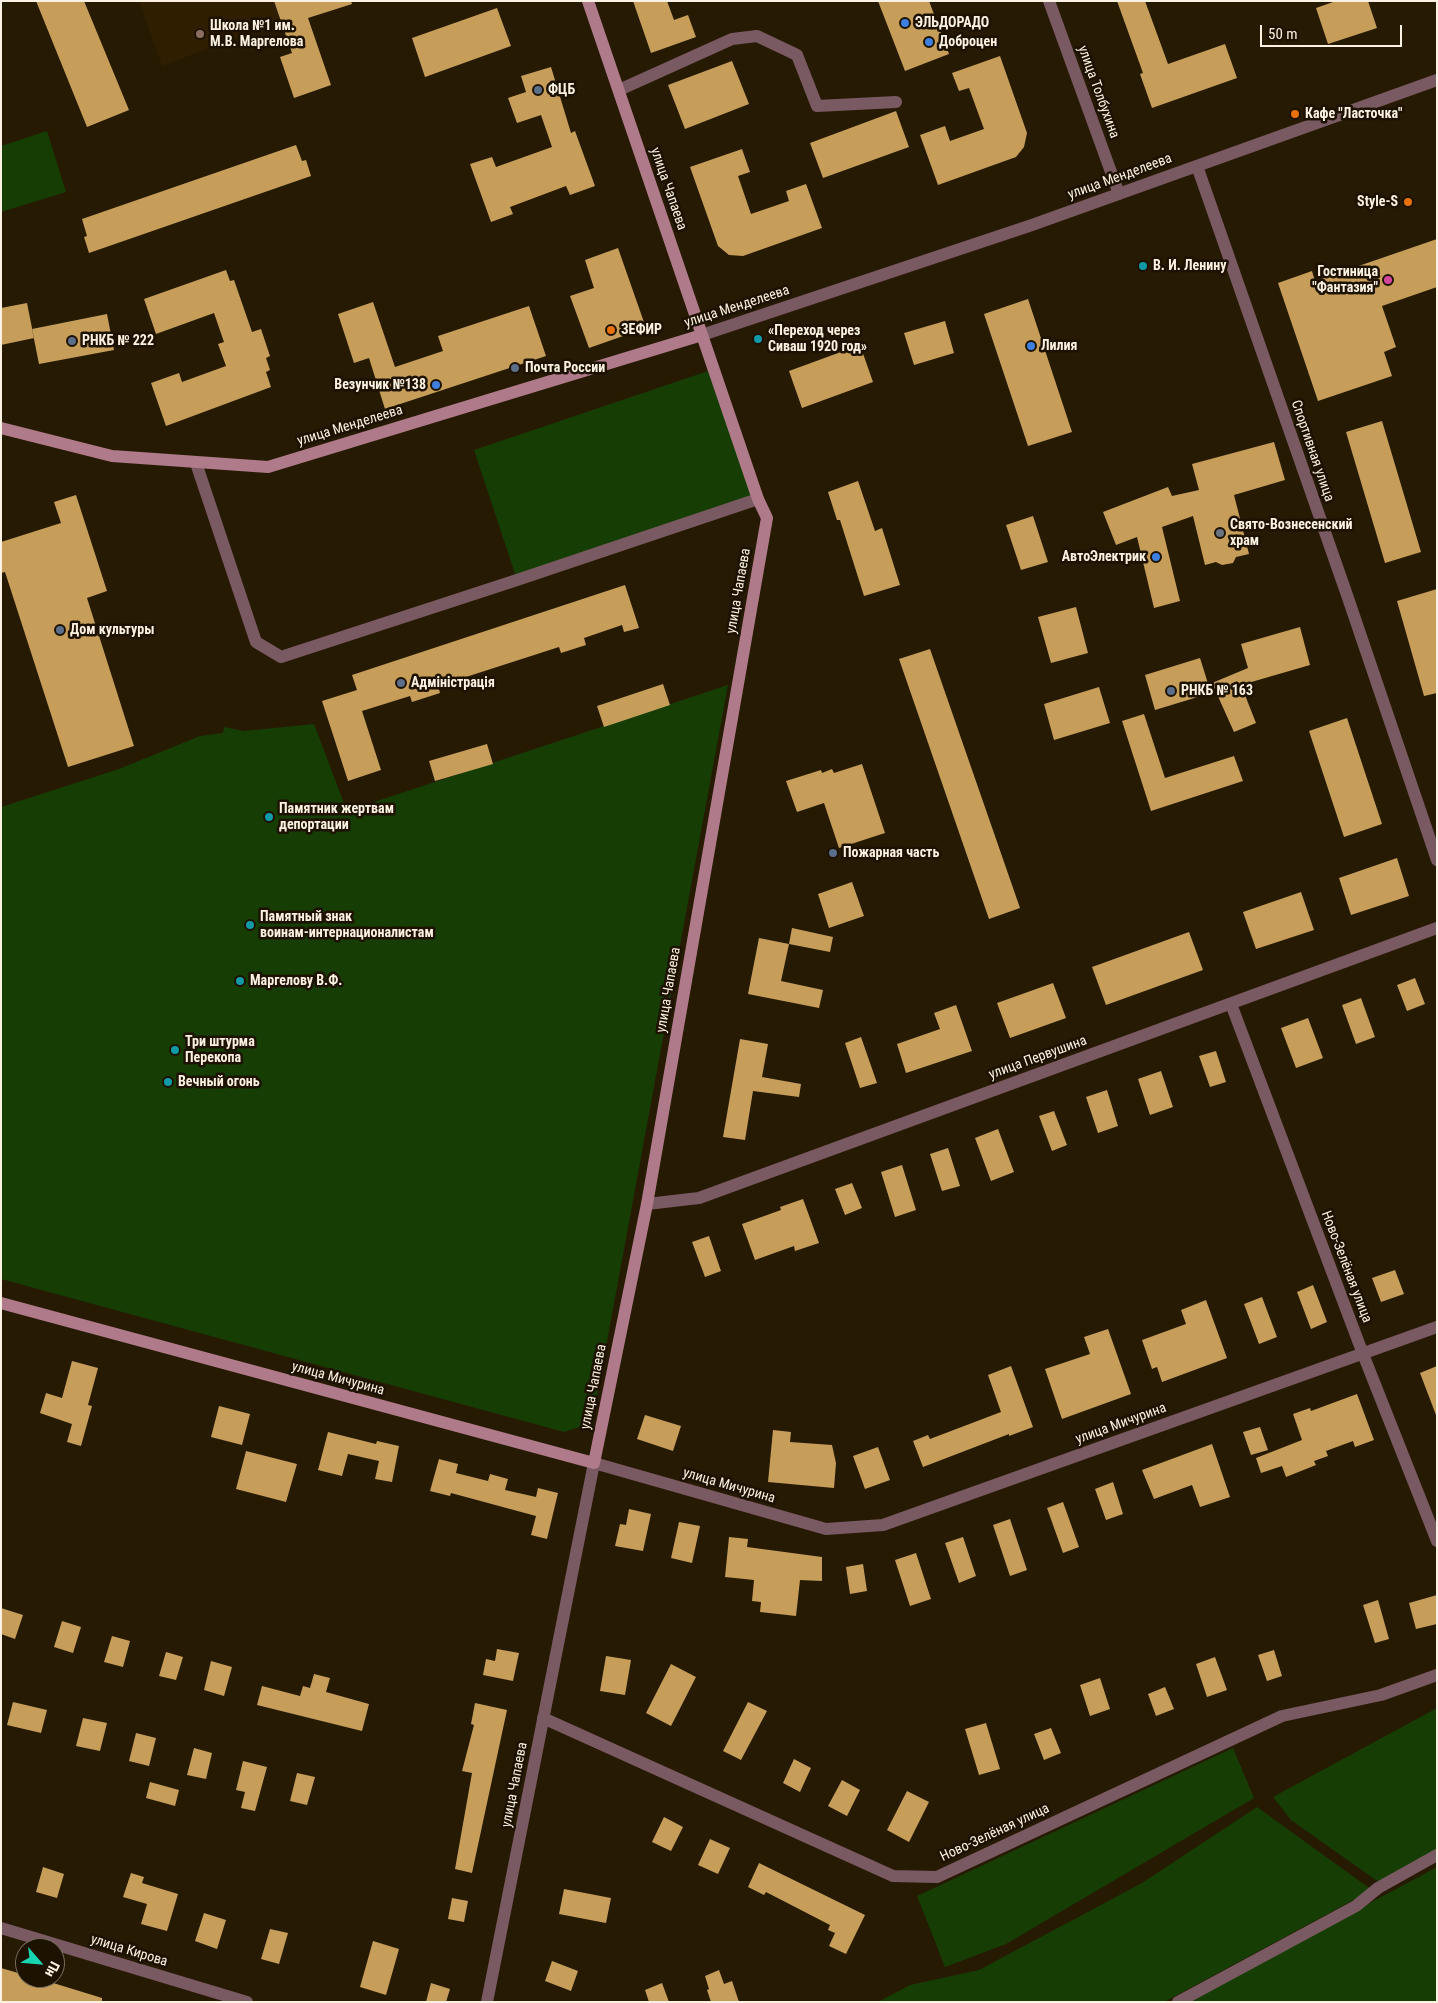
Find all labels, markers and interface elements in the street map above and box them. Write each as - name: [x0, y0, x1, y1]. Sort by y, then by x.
- place label: ЭЛЬДОРАДО: [915, 15, 989, 31]
- scale bar: [1263, 15, 1406, 47]
- marker: ЭЛЬДОРАДО: [899, 17, 911, 29]
- place label: Школа №1 им. М.В. Маргелова: [210, 18, 303, 50]
- text: 50 m: [1268, 25, 1298, 43]
- marker: Школа №1 им. М.В. Маргелова: [194, 28, 206, 40]
- place label: Доброцен: [939, 34, 997, 50]
- marker: Доброцен: [923, 36, 935, 48]
- street label: улица Толбухина: [1073, 43, 1123, 141]
- place label: ФЦБ: [548, 82, 575, 98]
- marker: ФЦБ: [532, 84, 544, 96]
- place label: Кафе "Ласточка": [1305, 106, 1402, 122]
- marker: Кафе "Ласточка": [1289, 108, 1301, 120]
- street label: улица Чапаева: [646, 145, 690, 233]
- street label: улица Менделеева: [1066, 150, 1174, 204]
- place label: Style-S: [1357, 194, 1398, 210]
- marker: Style-S: [1402, 196, 1414, 208]
- place label: В. И. Ленину: [1153, 258, 1226, 274]
- marker: В. И. Ленину: [1137, 260, 1149, 272]
- place label: Гостиница "Фантазия": [1312, 264, 1378, 296]
- marker: Гостиница "Фантазия": [1382, 274, 1394, 286]
- street label: улица Менделеева: [682, 282, 792, 332]
- place label: ЗЕФИР: [621, 322, 662, 338]
- place label: «Переход через Сиваш 1920 год»: [768, 323, 867, 356]
- marker: ЗЕФИР: [605, 324, 617, 336]
- place label: РНКБ № 222: [82, 333, 154, 349]
- marker: «Переход через Сиваш 1920 год»: [752, 333, 764, 345]
- marker: РНКБ № 222: [66, 335, 78, 347]
- place label: Лилия: [1041, 338, 1078, 354]
- marker: Лилия: [1025, 340, 1037, 352]
- place label: Почта России: [525, 360, 605, 376]
- marker: Почта России: [509, 362, 521, 374]
- place label: Везунчик №138: [334, 377, 426, 393]
- marker: Везунчик №138: [430, 379, 442, 391]
- street label: Спортивная улица: [1287, 398, 1337, 504]
- street label: улица Менделеева: [295, 402, 405, 450]
- place label: Свято-Вознесенский храм: [1230, 517, 1352, 550]
- marker: Свято-Вознесенский храм: [1214, 527, 1226, 539]
- street label: улица Чапаева: [723, 547, 755, 635]
- place label: АвтоЭлектрик: [1062, 549, 1146, 565]
- marker: АвтоЭлектрик: [1150, 551, 1162, 563]
- place label: Дом культуры: [70, 622, 154, 638]
- marker: Дом культуры: [54, 624, 66, 636]
- place label: Адміністрація: [411, 675, 495, 691]
- marker: Адміністрація: [395, 677, 407, 689]
- place label: РНКБ № 163: [1181, 683, 1253, 699]
- marker: РНКБ № 163: [1165, 685, 1177, 697]
- place label: Памятник жертвам депортации: [279, 801, 394, 834]
- marker: Памятник жертвам депортации: [263, 811, 275, 823]
- place label: Пожарная часть: [843, 845, 939, 861]
- marker: Пожарная часть: [827, 847, 839, 859]
- place label: Памятный знак воинам-интернационалистам: [260, 909, 434, 942]
- marker: Памятный знак воинам-интернационалистам: [244, 919, 256, 931]
- street label: улица Чапаева: [653, 946, 685, 1034]
- place label: Маргелову В.Ф.: [250, 973, 342, 989]
- marker: Маргелову В.Ф.: [234, 975, 246, 987]
- street label: улица Первушина: [987, 1033, 1089, 1083]
- place label: Три штурма Перекопа: [185, 1034, 255, 1066]
- marker: Три штурма Перекопа: [169, 1044, 181, 1056]
- place label: Вечный огонь: [178, 1074, 260, 1090]
- marker: Вечный огонь: [162, 1076, 174, 1088]
- street label: Ново-Зелёная улица: [1317, 1209, 1375, 1325]
- street label: улица Чапаева: [578, 1343, 610, 1431]
- street label: улица Мичурина: [290, 1359, 386, 1399]
- street label: улица Мичурина: [1073, 1400, 1169, 1448]
- street label: улица Мичурина: [681, 1465, 777, 1507]
- street label: улица Чапаева: [499, 1741, 531, 1829]
- street label: Ново-Зелёная улица: [938, 1800, 1052, 1866]
- street label: улица Кирова: [88, 1931, 170, 1971]
- north arrow: [15, 1938, 65, 1988]
- text: Пн: [42, 1959, 63, 1980]

